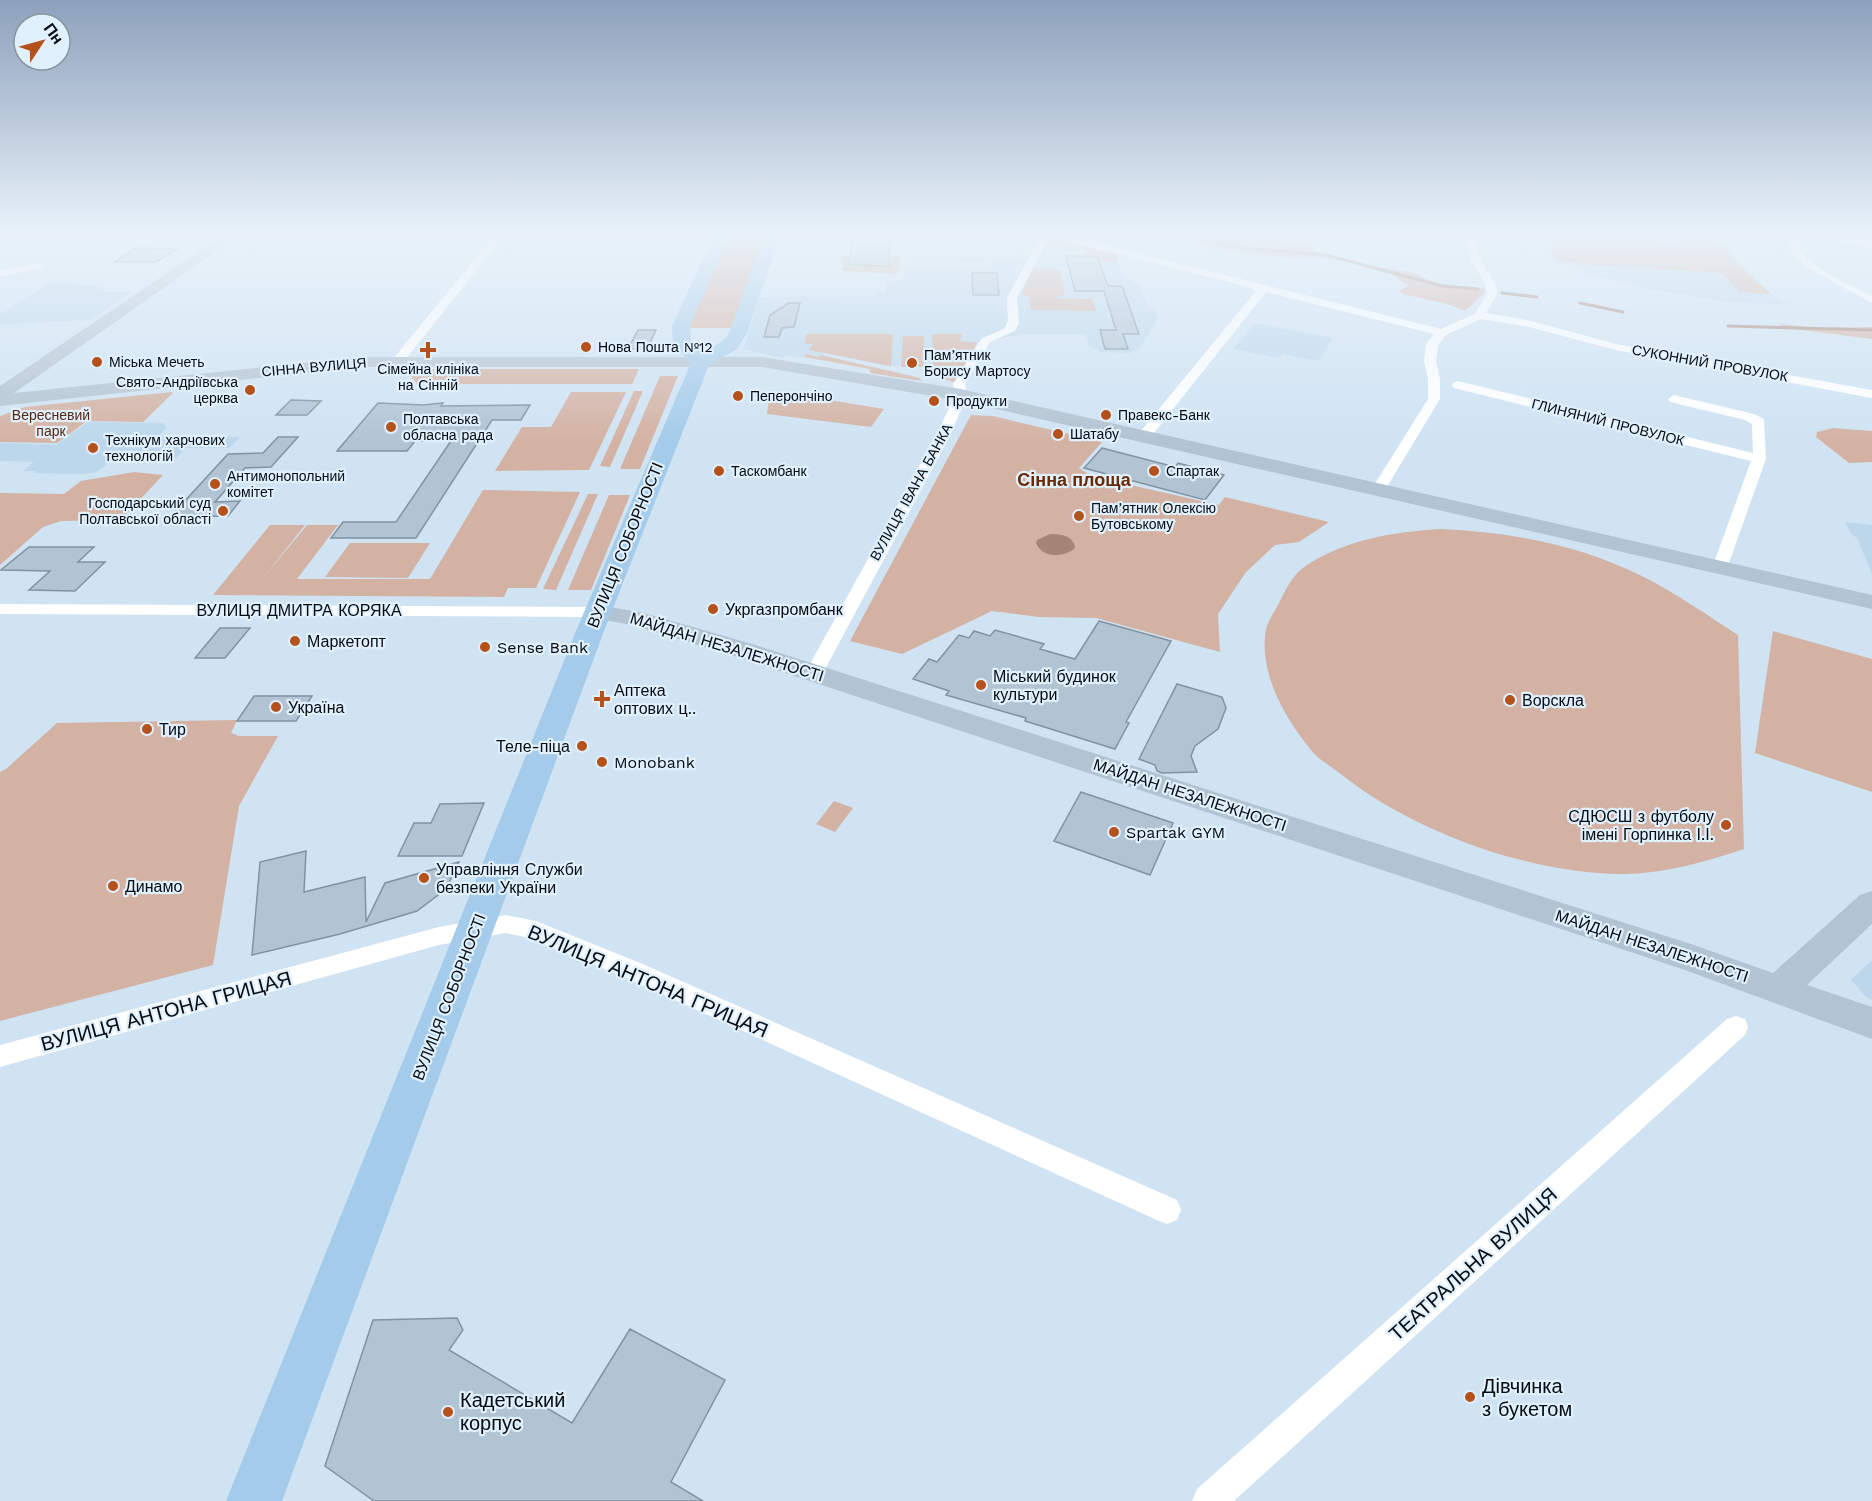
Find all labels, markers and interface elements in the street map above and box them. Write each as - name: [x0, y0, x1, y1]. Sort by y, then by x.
- north arrow: [12, 12, 72, 72]
- text: Пн: [40, 19, 68, 48]
- place label: Нова Пошта №12: [598, 339, 713, 355]
- marker: Нова Пошта №12: [579, 340, 593, 354]
- street label: СУКОННИЙ ПРОВУЛОК: [1631, 340, 1790, 385]
- marker: Сімейна клініка на Сінній: [419, 341, 437, 359]
- place label: Пам’ятник Борису Мартосу: [924, 347, 1030, 379]
- place label: Міська Мечеть: [109, 354, 205, 370]
- street label: СІННА ВУЛИЦЯ: [261, 354, 367, 380]
- marker: Міська Мечеть: [90, 355, 104, 369]
- marker: Пам’ятник Борису Мартосу: [905, 356, 919, 370]
- place label: Сімейна клініка на Сінній: [377, 361, 479, 393]
- place label: Свято-Андріївська церква: [116, 374, 238, 406]
- marker: Свято-Андріївська церква: [243, 383, 257, 397]
- place label: Пеперончіно: [750, 388, 833, 404]
- marker: Пеперончіно: [731, 389, 745, 403]
- place label: Продукти: [946, 393, 1007, 409]
- marker: Продукти: [927, 394, 941, 408]
- street label: ГЛИНЯНИЙ ПРОВУЛОК: [1530, 394, 1687, 449]
- park label: Вересневий парк: [12, 407, 90, 439]
- place label: Правекс-Банк: [1118, 407, 1211, 423]
- marker: Правекс-Банк: [1099, 408, 1113, 422]
- place label: Полтавська обласна рада: [403, 411, 493, 443]
- marker: Полтавська обласна рада: [384, 420, 398, 434]
- street label: ВУЛИЦЯ ІВАНА БАНКА: [867, 420, 956, 563]
- place label: Шатабу: [1070, 426, 1119, 442]
- marker: Шатабу: [1051, 427, 1065, 441]
- place label: Технікум харчових технологій: [105, 432, 225, 464]
- marker: Технікум харчових технологій: [86, 441, 100, 455]
- street label: ВУЛИЦЯ СОБОРНОСТІ: [583, 459, 667, 631]
- place label: Таскомбанк: [731, 463, 807, 479]
- place label: Спартак: [1166, 463, 1220, 479]
- marker: Таскомбанк: [712, 464, 726, 478]
- marker: Спартак: [1147, 464, 1161, 478]
- place label: Антимонопольний комітет: [227, 468, 345, 500]
- district label: Сінна площа: [1017, 469, 1132, 490]
- marker: Антимонопольний комітет: [208, 477, 222, 491]
- place label: Господарський суд Полтавської області: [79, 495, 211, 527]
- place label: Пам’ятник Олексію Бутовському: [1091, 500, 1216, 532]
- marker: Господарський суд Полтавської області: [216, 504, 230, 518]
- marker: Пам’ятник Олексію Бутовському: [1072, 509, 1086, 523]
- place label: Укргазпромбанк: [725, 600, 844, 619]
- street label: ВУЛИЦЯ ДМИТРА КОРЯКА: [196, 601, 402, 620]
- marker: Укргазпромбанк: [706, 602, 720, 616]
- street label: МАЙДАН НЕЗАЛЕЖНОСТІ: [628, 608, 826, 686]
- place label: Маркетопт: [307, 632, 387, 651]
- marker: Маркетопт: [288, 634, 302, 648]
- place label: Sense Bank: [497, 638, 588, 657]
- marker: Sense Bank: [478, 640, 492, 654]
- place label: Міський будинок культури: [993, 667, 1117, 704]
- marker: Міський будинок культури: [974, 678, 988, 692]
- place label: Аптека оптових ц..: [614, 681, 696, 718]
- place label: Ворскла: [1522, 691, 1584, 710]
- marker: Аптека оптових ц..: [595, 692, 609, 706]
- marker: Ворскла: [1503, 693, 1517, 707]
- place label: Україна: [288, 698, 345, 717]
- marker: Україна: [269, 700, 283, 714]
- place label: Тир: [159, 720, 186, 739]
- marker: Тир: [140, 722, 154, 736]
- place label: Теле-піца: [496, 737, 570, 756]
- marker: Теле-піца: [575, 739, 589, 753]
- place label: Monobank: [614, 753, 695, 772]
- marker: Monobank: [595, 755, 609, 769]
- street label: МАЙДАН НЕЗАЛЕЖНОСТІ: [1091, 755, 1289, 835]
- place label: СДЮСШ з футболу імені Горпинка І.І.: [1568, 807, 1714, 844]
- marker: СДЮСШ з футболу імені Горпинка І.І.: [1719, 818, 1733, 832]
- place label: Spartak GYM: [1126, 823, 1225, 842]
- marker: Spartak GYM: [1107, 825, 1121, 839]
- place label: Управління Служби безпеки України: [436, 860, 583, 897]
- marker: Управління Служби безпеки України: [417, 871, 431, 885]
- place label: Динамо: [125, 877, 183, 896]
- marker: Динамо: [106, 879, 120, 893]
- street label: МАЙДАН НЕЗАЛЕЖНОСТІ: [1553, 906, 1751, 986]
- street label: ВУЛИЦЯ СОБОРНОСТІ: [408, 911, 490, 1083]
- street label: ВУЛИЦЯ АНТОНА ГРИЦАЯ: [524, 919, 772, 1043]
- street label: ВУЛИЦЯ АНТОНА ГРИЦАЯ: [38, 966, 294, 1056]
- street label: ТЕАТРАЛЬНА ВУЛИЦЯ: [1384, 1182, 1562, 1346]
- place label: Дівчинка з букетом: [1482, 1374, 1572, 1421]
- place label: Кадетський корпус: [460, 1388, 565, 1435]
- marker: Дівчинка з букетом: [1463, 1390, 1477, 1404]
- marker: Кадетський корпус: [441, 1405, 455, 1419]

